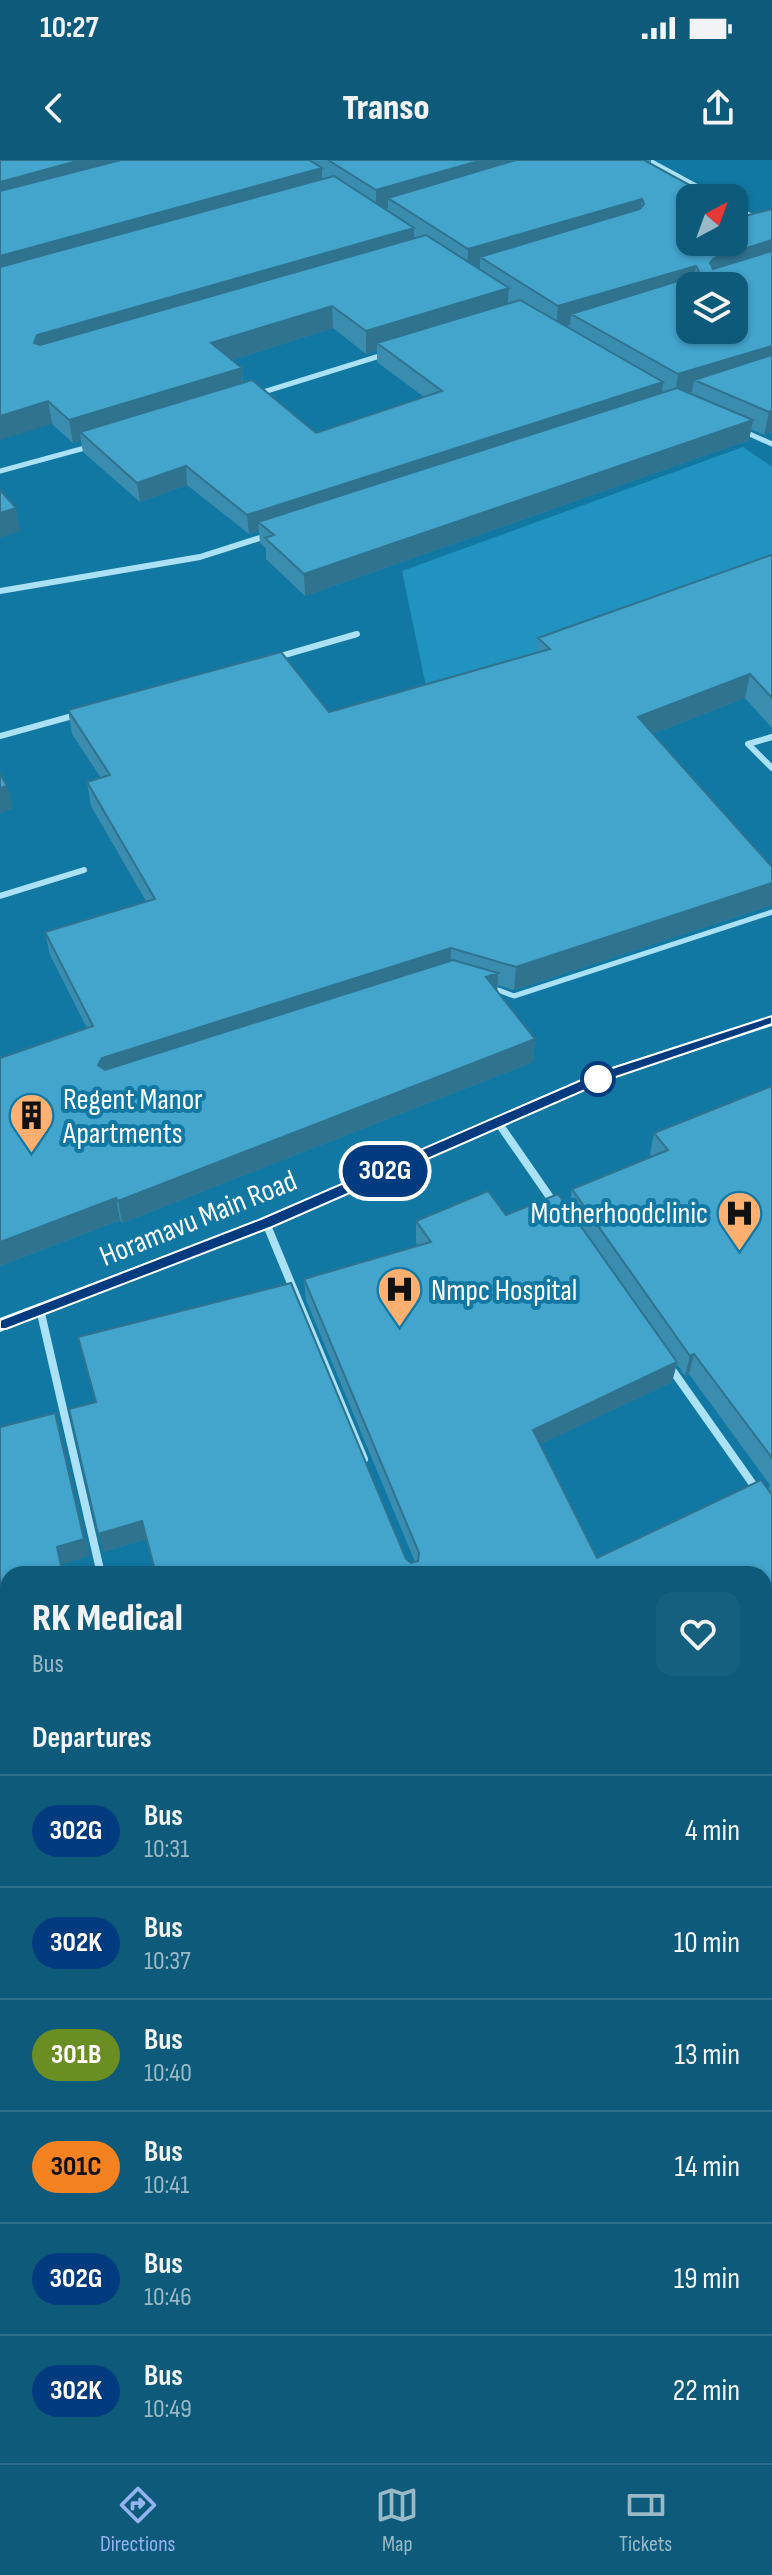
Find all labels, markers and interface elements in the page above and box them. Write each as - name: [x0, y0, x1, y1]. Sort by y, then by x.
- text: 10:27: [40, 10, 99, 46]
- icon: back: [32, 86, 76, 130]
- icon: share: [696, 86, 740, 130]
- text: Transo: [342, 87, 430, 130]
- north arrow: [676, 184, 748, 256]
- map controls: [676, 184, 748, 344]
- button: layers: [676, 272, 748, 344]
- unlabelled marker: [581, 1062, 615, 1096]
- place label: Regent Manor Apartments: [62, 1082, 203, 1152]
- building icon: Regent Manor Apartments: [8, 1092, 56, 1155]
- line badge: 302G: [329, 1145, 441, 1197]
- text: 302G: [359, 1154, 411, 1187]
- street label: Horamavu Main Road: [95, 1163, 302, 1275]
- hospital icon: Motherhoodclinic: [715, 1189, 763, 1252]
- place label: Motherhoodclinic: [531, 1196, 708, 1232]
- hospital icon: Nmpc Hospital: [376, 1266, 424, 1329]
- place label: Nmpc Hospital: [431, 1273, 577, 1309]
- button: heart: [656, 1592, 740, 1676]
- text: RK Medical: [32, 1596, 183, 1641]
- text: Bus: [32, 1649, 64, 1680]
- text: Departures: [32, 1720, 152, 1756]
- text: Bus: [144, 1798, 183, 1834]
- text: 4 min: [685, 1813, 740, 1849]
- text: 302G: [50, 1814, 102, 1847]
- text: 10:31: [144, 1834, 189, 1865]
- text: Bus: [144, 1910, 183, 1946]
- text: 10 min: [674, 1925, 740, 1961]
- text: 302K: [50, 1926, 102, 1959]
- text: 10:37: [144, 1946, 191, 1977]
- text: Bus: [144, 2022, 183, 2058]
- text: 13 min: [674, 2037, 740, 2073]
- text: 301B: [51, 2038, 101, 2071]
- text: 10:40: [144, 2058, 192, 2089]
- text: Bus: [144, 2134, 183, 2170]
- text: 14 min: [675, 2149, 740, 2185]
- text: 301C: [50, 2150, 102, 2183]
- text: 10:41: [144, 2170, 189, 2201]
- text: Bus: [144, 2246, 183, 2282]
- text: 19 min: [674, 2261, 740, 2297]
- text: 302G: [50, 2262, 102, 2295]
- text: 10:46: [144, 2282, 192, 2313]
- text: Bus: [144, 2358, 183, 2394]
- text: 22 min: [673, 2373, 740, 2409]
- text: 302K: [50, 2374, 102, 2407]
- text: 10:49: [144, 2394, 192, 2425]
- tab: Directions: [100, 2483, 176, 2558]
- tab: Map: [375, 2483, 419, 2558]
- tab: Tickets: [619, 2483, 672, 2558]

